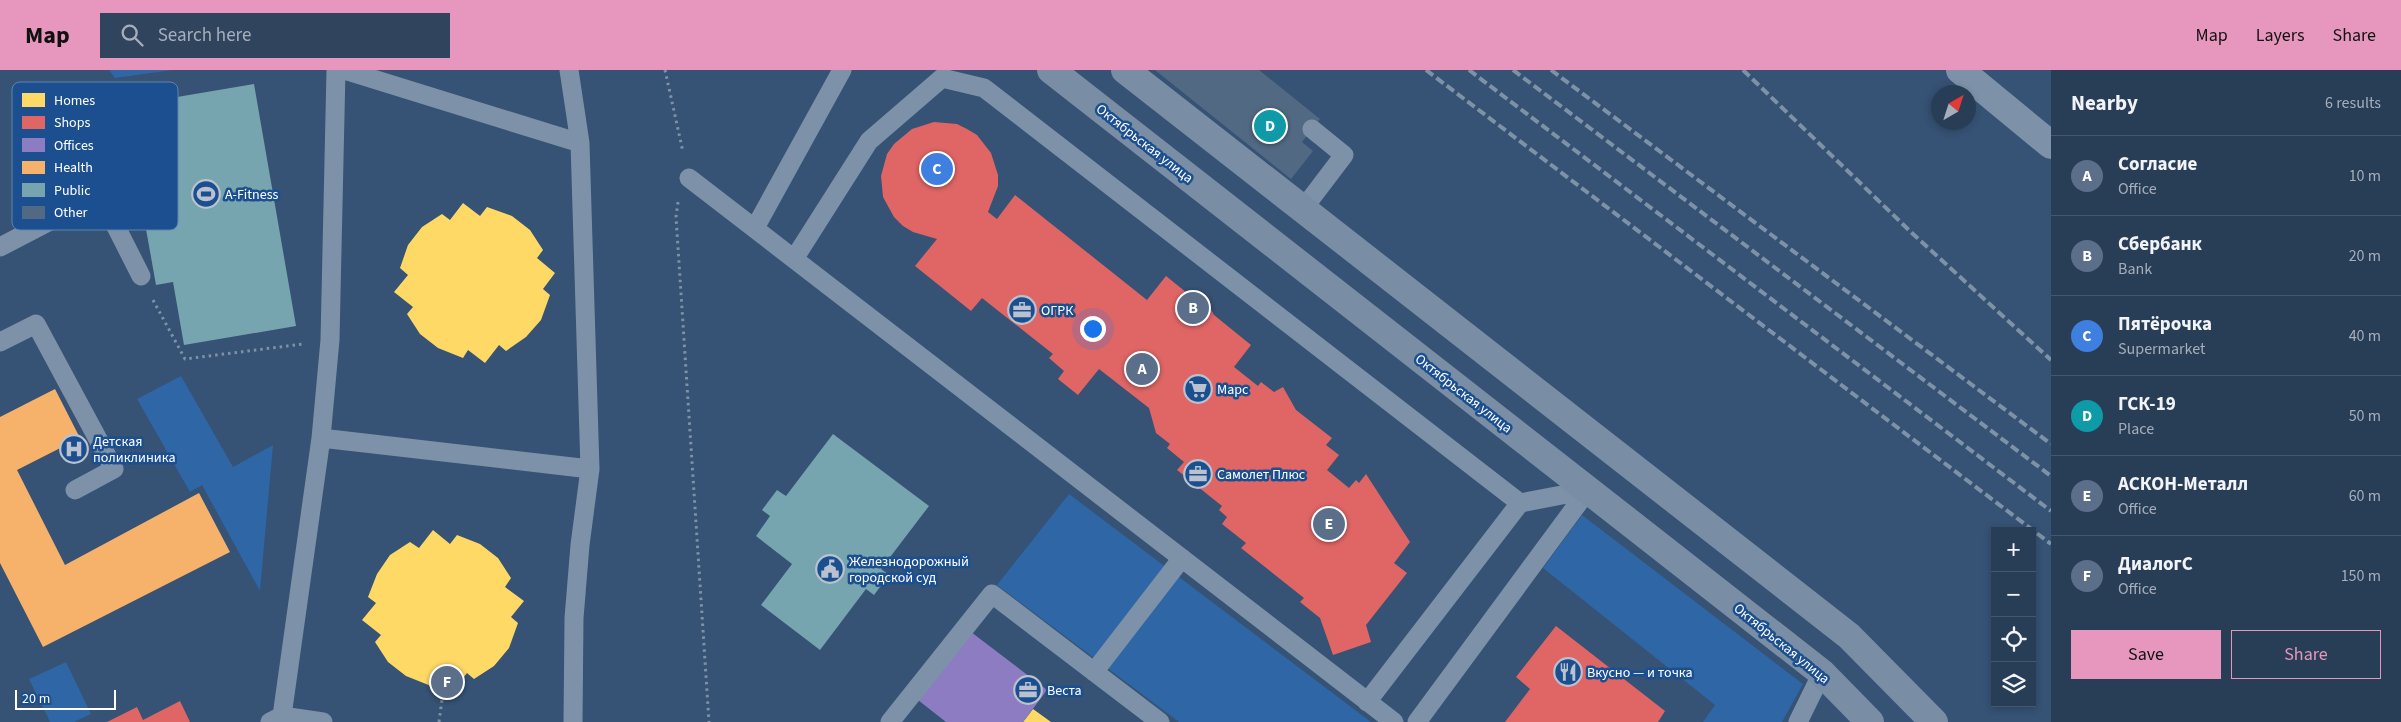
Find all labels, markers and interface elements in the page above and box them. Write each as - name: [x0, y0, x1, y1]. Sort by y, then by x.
- search box: [100, 13, 450, 58]
- text: Map: [25, 18, 70, 53]
- icon: search: [118, 21, 146, 49]
- text: Search here: [158, 22, 251, 49]
- text: Map: [2196, 23, 2228, 48]
- text: Layers: [2256, 23, 2305, 48]
- text: Share: [2333, 23, 2376, 48]
- legend: [12, 82, 178, 230]
- north arrow: [1931, 85, 1976, 130]
- text: Nearby: [2071, 88, 2138, 118]
- text: Homes: [54, 91, 95, 111]
- text: 6 results: [2325, 92, 2381, 114]
- street label: Октябрьская улица: [1092, 99, 1197, 188]
- pin: D: [1254, 107, 1286, 145]
- text: Shops: [54, 113, 90, 133]
- text: Offices: [54, 136, 94, 156]
- pin: C: [921, 150, 953, 188]
- text: Согласие: [2118, 151, 2197, 178]
- text: Health: [54, 158, 93, 178]
- text: A: [2082, 165, 2092, 187]
- text: 10 m: [2349, 165, 2381, 187]
- text: Office: [2118, 178, 2157, 200]
- sports icon: A-Fitness: [191, 179, 221, 209]
- text: Public: [54, 181, 91, 201]
- place label: A-Fitness: [225, 185, 279, 205]
- text: Other: [54, 203, 88, 223]
- text: Сбербанк: [2118, 231, 2202, 258]
- text: B: [2082, 245, 2092, 267]
- text: 20 m: [2349, 245, 2381, 267]
- text: Bank: [2118, 258, 2152, 280]
- pin: B: [1177, 289, 1209, 327]
- office icon: ОГРК: [1007, 295, 1037, 325]
- place label: ОГРК: [1041, 301, 1074, 321]
- text: Пятёрочка: [2118, 311, 2212, 338]
- your location: [1080, 316, 1106, 342]
- text: C: [2082, 325, 2092, 347]
- text: 40 m: [2349, 325, 2381, 347]
- text: Supermarket: [2118, 338, 2205, 360]
- street label: Октябрьская улица: [1411, 349, 1516, 438]
- pin: A: [1126, 350, 1158, 388]
- supermarket icon: Марс: [1183, 374, 1213, 404]
- place label: Марс: [1217, 380, 1249, 400]
- text: ГСК-19: [2118, 391, 2176, 418]
- text: D: [2082, 405, 2092, 427]
- text: 50 m: [2349, 405, 2381, 427]
- text: Place: [2118, 418, 2154, 440]
- place label: Детская поликлиника: [93, 432, 176, 468]
- hospital icon: Детская поликлиника: [59, 434, 89, 464]
- office icon: Самолет Плюс: [1183, 459, 1213, 489]
- place label: Самолет Плюс: [1217, 465, 1306, 485]
- text: АСКОН-Металл: [2118, 471, 2248, 498]
- text: E: [2083, 485, 2091, 507]
- text: 60 m: [2349, 485, 2381, 507]
- text: Office: [2118, 498, 2157, 520]
- pin: E: [1313, 505, 1345, 543]
- map controls: [1991, 527, 2036, 707]
- button: +: [1991, 527, 2036, 572]
- text: ДиалогС: [2118, 551, 2193, 578]
- place label: Железнодорожный городской суд: [849, 552, 969, 588]
- public building icon: Железнодорожный городской суд: [815, 554, 845, 584]
- text: F: [2083, 565, 2091, 587]
- text: 150 m: [2341, 565, 2381, 587]
- button: −: [1991, 572, 2036, 617]
- text: Office: [2118, 578, 2157, 600]
- street label: Октябрьская улица: [1729, 599, 1834, 689]
- button: locate: [1991, 617, 2036, 662]
- button: Save: [2071, 630, 2221, 679]
- button: Share: [2231, 630, 2381, 679]
- restaurant icon: Вкусно — и точка: [1553, 657, 1583, 687]
- button: layers: [1991, 662, 2036, 707]
- pin: F: [431, 663, 463, 701]
- place label: Вкусно — и точка: [1587, 663, 1693, 683]
- office icon: Веста: [1013, 675, 1043, 705]
- place label: Веста: [1047, 681, 1082, 701]
- scale bar: [15, 687, 116, 710]
- text: 20 m: [22, 689, 50, 709]

